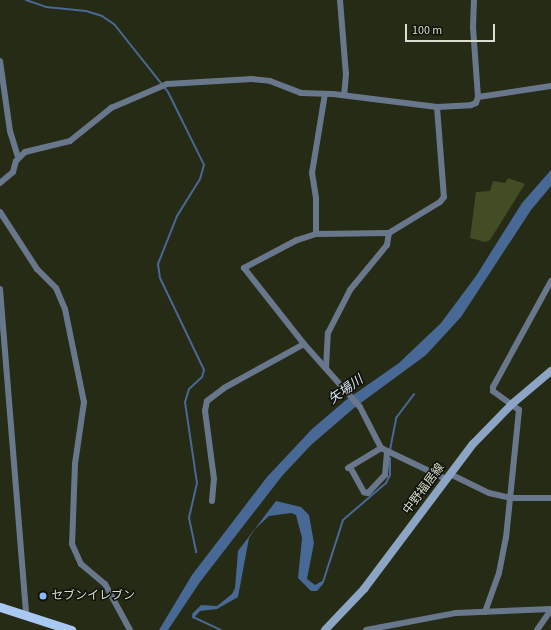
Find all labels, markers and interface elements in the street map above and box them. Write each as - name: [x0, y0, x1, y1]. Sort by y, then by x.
- scale bar: [407, 16, 497, 42]
- text: 100 m: [412, 22, 442, 39]
- water label: 矢場川: [326, 372, 366, 408]
- street label: 中野福居線: [400, 461, 448, 517]
- place label: セブンイレブン: [51, 589, 135, 603]
- marker: セブンイレブン: [38, 591, 48, 601]

